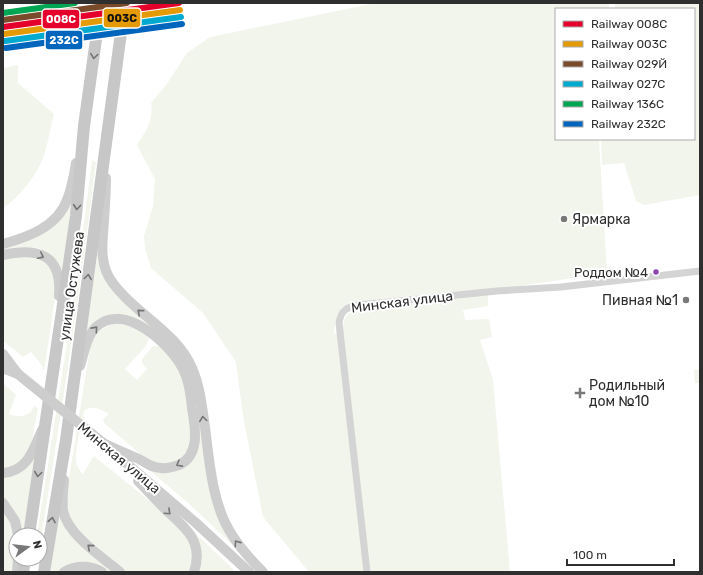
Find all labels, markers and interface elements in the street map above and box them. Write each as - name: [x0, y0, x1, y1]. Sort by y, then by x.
- line badge: 003С: [103, 8, 141, 28]
- legend: [555, 8, 695, 140]
- line badge: 008С: [42, 9, 80, 29]
- text: 003С: [107, 12, 137, 25]
- text: 008С: [46, 13, 76, 26]
- text: Railway 008С: [591, 17, 667, 31]
- line badge: 232C: [45, 30, 83, 50]
- text: 232C: [49, 34, 79, 47]
- text: Railway 003С: [591, 37, 667, 51]
- one-way arrow: [89, 52, 98, 59]
- text: Railway 029Й: [591, 57, 667, 71]
- text: Railway 027С: [591, 77, 665, 91]
- text: Railway 136С: [591, 97, 664, 111]
- text: Railway 232C: [591, 117, 666, 131]
- one-way arrow: [72, 204, 81, 210]
- place label: Ярмарка: [572, 211, 630, 228]
- marker: Ярмарка: [559, 214, 569, 224]
- street label: улица Остужева: [56, 230, 88, 342]
- one-way arrow: [37, 251, 44, 259]
- place label: Роддом №4: [574, 265, 648, 280]
- marker: Роддом №4: [651, 267, 661, 277]
- one-way arrow: [83, 274, 92, 280]
- street label: Минская улица: [350, 287, 454, 317]
- place label: Пивная №1: [602, 292, 678, 309]
- marker: Пивная №1: [681, 295, 691, 305]
- one-way arrow: [137, 309, 145, 316]
- one-way arrow: [91, 326, 98, 334]
- place label: Родильный дом №10: [589, 377, 665, 410]
- marker: Родильный дом №10: [574, 387, 586, 399]
- one-way arrow: [199, 416, 208, 422]
- street label: Минская улица: [74, 419, 164, 497]
- one-way arrow: [176, 459, 183, 466]
- one-way arrow: [34, 471, 43, 477]
- one-way arrow: [164, 507, 171, 514]
- one-way arrow: [48, 517, 56, 523]
- north arrow: [8, 527, 48, 567]
- text: N: [30, 539, 45, 550]
- one-way arrow: [235, 540, 242, 547]
- scale bar: [567, 541, 674, 567]
- one-way arrow: [87, 544, 95, 551]
- text: 100 m: [573, 548, 607, 562]

